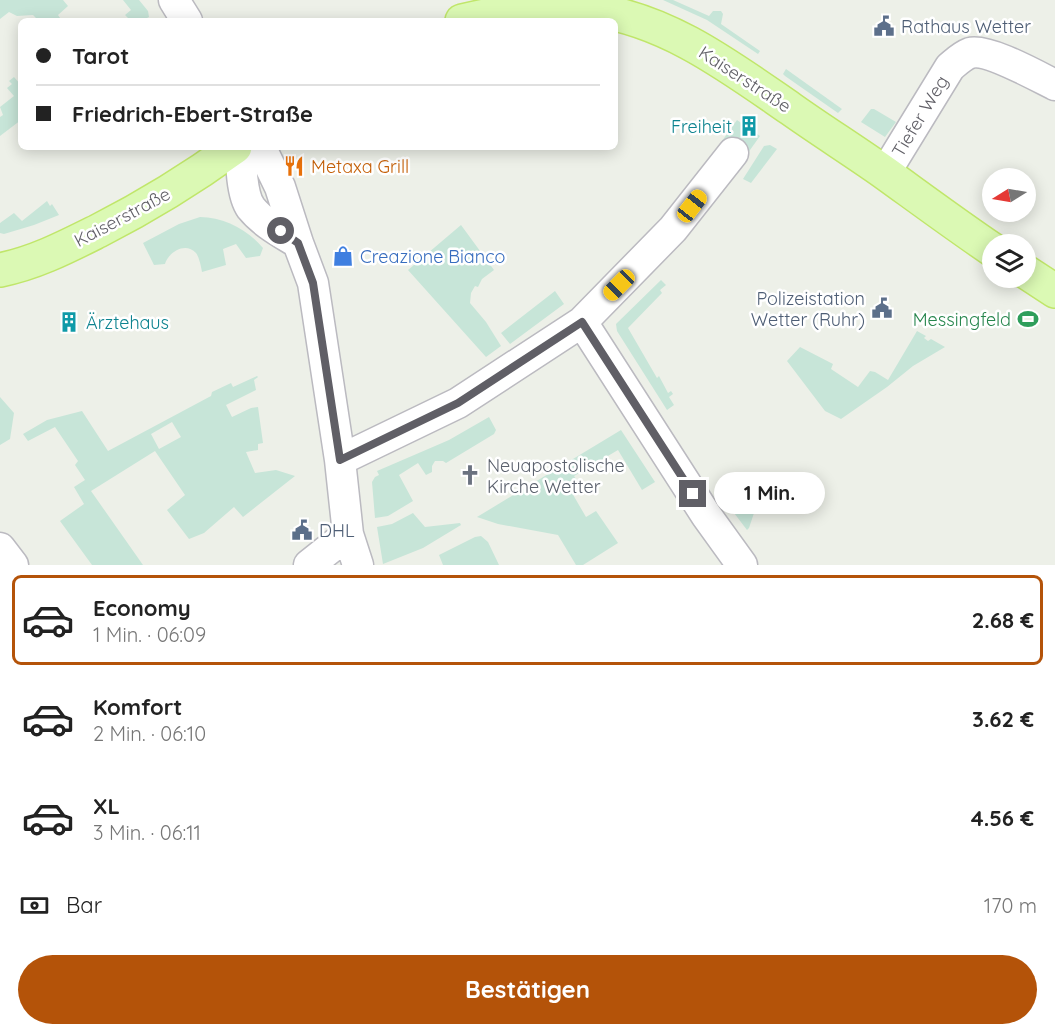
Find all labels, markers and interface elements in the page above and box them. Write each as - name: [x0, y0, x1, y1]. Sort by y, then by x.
- public building icon: Rathaus Wetter: [872, 14, 896, 38]
- place label: Rathaus Wetter: [901, 15, 1031, 38]
- street label: Kaiserstraße: [694, 41, 796, 117]
- text: Tarot: [72, 42, 129, 70]
- street label: Tiefer Weg: [887, 71, 953, 161]
- text: Friedrich-Ebert-Straße: [72, 100, 313, 128]
- building icon: Freiheit: [737, 114, 761, 138]
- place label: Freiheit: [671, 115, 732, 138]
- restaurant icon: Metaxa Grill: [282, 154, 306, 178]
- place label: Metaxa Grill: [311, 155, 409, 178]
- north arrow: [982, 168, 1036, 222]
- map controls: [982, 168, 1036, 288]
- street label: Kaiserstraße: [70, 182, 174, 252]
- car: [674, 186, 710, 226]
- route start: [267, 217, 294, 244]
- button: layers: [982, 234, 1036, 288]
- shop icon: Creazione Bianco: [331, 244, 355, 268]
- place label: Creazione Bianco: [360, 245, 505, 268]
- car: [600, 266, 638, 304]
- place label: Polizeistation Wetter (Ruhr): [751, 287, 865, 331]
- public building icon: Polizeistation Wetter (Ruhr): [870, 296, 894, 320]
- sports icon: Messingfeld: [1016, 307, 1040, 331]
- place label: Messingfeld: [913, 308, 1011, 331]
- building icon: Ärztehaus: [57, 310, 81, 334]
- place label: Ärztehaus: [86, 311, 169, 334]
- place label: Neuapostolische Kirche Wetter: [487, 454, 625, 498]
- church icon: Neuapostolische Kirche Wetter: [458, 463, 482, 487]
- callout: 1 Min.: [714, 473, 825, 515]
- route end: [679, 480, 706, 507]
- text: 1 Min.: [744, 480, 795, 505]
- public building icon: DHL: [290, 518, 314, 542]
- place label: DHL: [319, 519, 355, 542]
- icon: car: [21, 593, 75, 647]
- text: Economy: [93, 594, 191, 622]
- text: 2.68 €: [972, 606, 1034, 634]
- text: 1 Min. · 06:09: [93, 622, 206, 647]
- icon: car: [21, 692, 75, 746]
- text: Komfort: [93, 693, 182, 721]
- text: 3.62 €: [972, 705, 1034, 733]
- text: 2 Min. · 06:10: [93, 721, 206, 746]
- icon: car: [21, 791, 75, 845]
- text: XL: [93, 792, 120, 820]
- text: 4.56 €: [971, 804, 1034, 832]
- text: 3 Min. · 06:11: [93, 820, 201, 845]
- icon: cash: [18, 889, 51, 922]
- text: Bar: [66, 891, 102, 919]
- text: 170 m: [984, 893, 1037, 918]
- button: Bestätigen: [18, 955, 1037, 1024]

